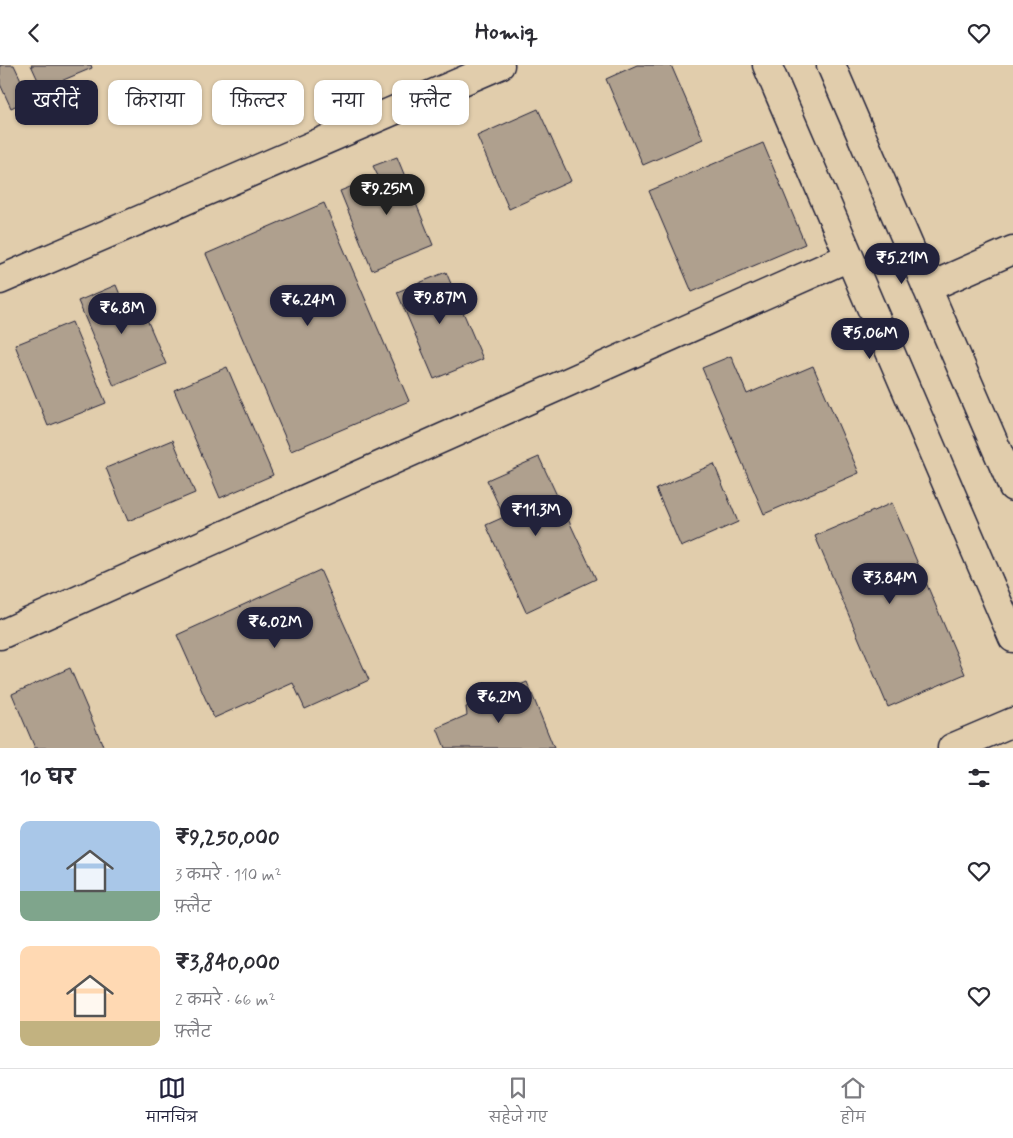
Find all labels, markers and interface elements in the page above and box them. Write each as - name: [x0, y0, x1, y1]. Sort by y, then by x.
- icon: back: [20, 19, 48, 47]
- text: Homiq: [475, 19, 538, 47]
- icon: heart: [965, 19, 993, 47]
- chip: खरीदें: [15, 80, 98, 125]
- chip: किराया: [108, 80, 202, 125]
- chip: फ़िल्टर: [212, 80, 304, 125]
- chip: नया: [314, 80, 382, 125]
- chip: फ़्लैट: [392, 80, 469, 125]
- pin: ₹9.25M: [346, 173, 428, 216]
- text: ₹9.25M: [361, 179, 413, 200]
- pin: ₹5.21M: [861, 243, 943, 285]
- text: ₹5.21M: [876, 248, 928, 269]
- pin: ₹9.87M: [399, 283, 481, 325]
- pin: ₹6.24M: [267, 285, 349, 327]
- text: ₹9.87M: [413, 288, 467, 309]
- text: ₹6.24M: [281, 290, 335, 311]
- pin: ₹6.8M: [87, 293, 157, 335]
- text: ₹6.8M: [99, 298, 145, 319]
- pin: ₹5.06M: [829, 317, 911, 360]
- text: ₹5.06M: [842, 323, 898, 344]
- pin: ₹11.3M: [495, 495, 577, 537]
- text: ₹11.3M: [511, 500, 561, 521]
- pin: ₹3.84M: [849, 563, 931, 605]
- text: ₹3.84M: [863, 568, 917, 589]
- pin: ₹6.02M: [234, 607, 316, 649]
- text: ₹6.02M: [248, 612, 302, 633]
- pin: ₹6.2M: [464, 681, 534, 724]
- text: ₹6.2M: [477, 687, 521, 708]
- text: 10 घर: [20, 764, 75, 792]
- icon: filters: [965, 764, 993, 792]
- text: ₹9,250,000: [175, 824, 280, 852]
- icon: home: [60, 841, 120, 901]
- icon: heart: [965, 857, 993, 885]
- text: 3 कमरे · 110 m²: [175, 865, 282, 886]
- text: फ़्लैट: [175, 897, 211, 918]
- text: ₹3,840,000: [175, 949, 280, 977]
- icon: home: [60, 966, 120, 1026]
- icon: heart: [965, 982, 993, 1010]
- text: 2 कमरे · 66 m²: [175, 990, 276, 1011]
- text: फ़्लैट: [175, 1022, 211, 1043]
- tab: मानचित्र: [146, 1074, 197, 1133]
- tab: सहेजे गए: [489, 1074, 547, 1133]
- tab: होम: [839, 1074, 867, 1133]

